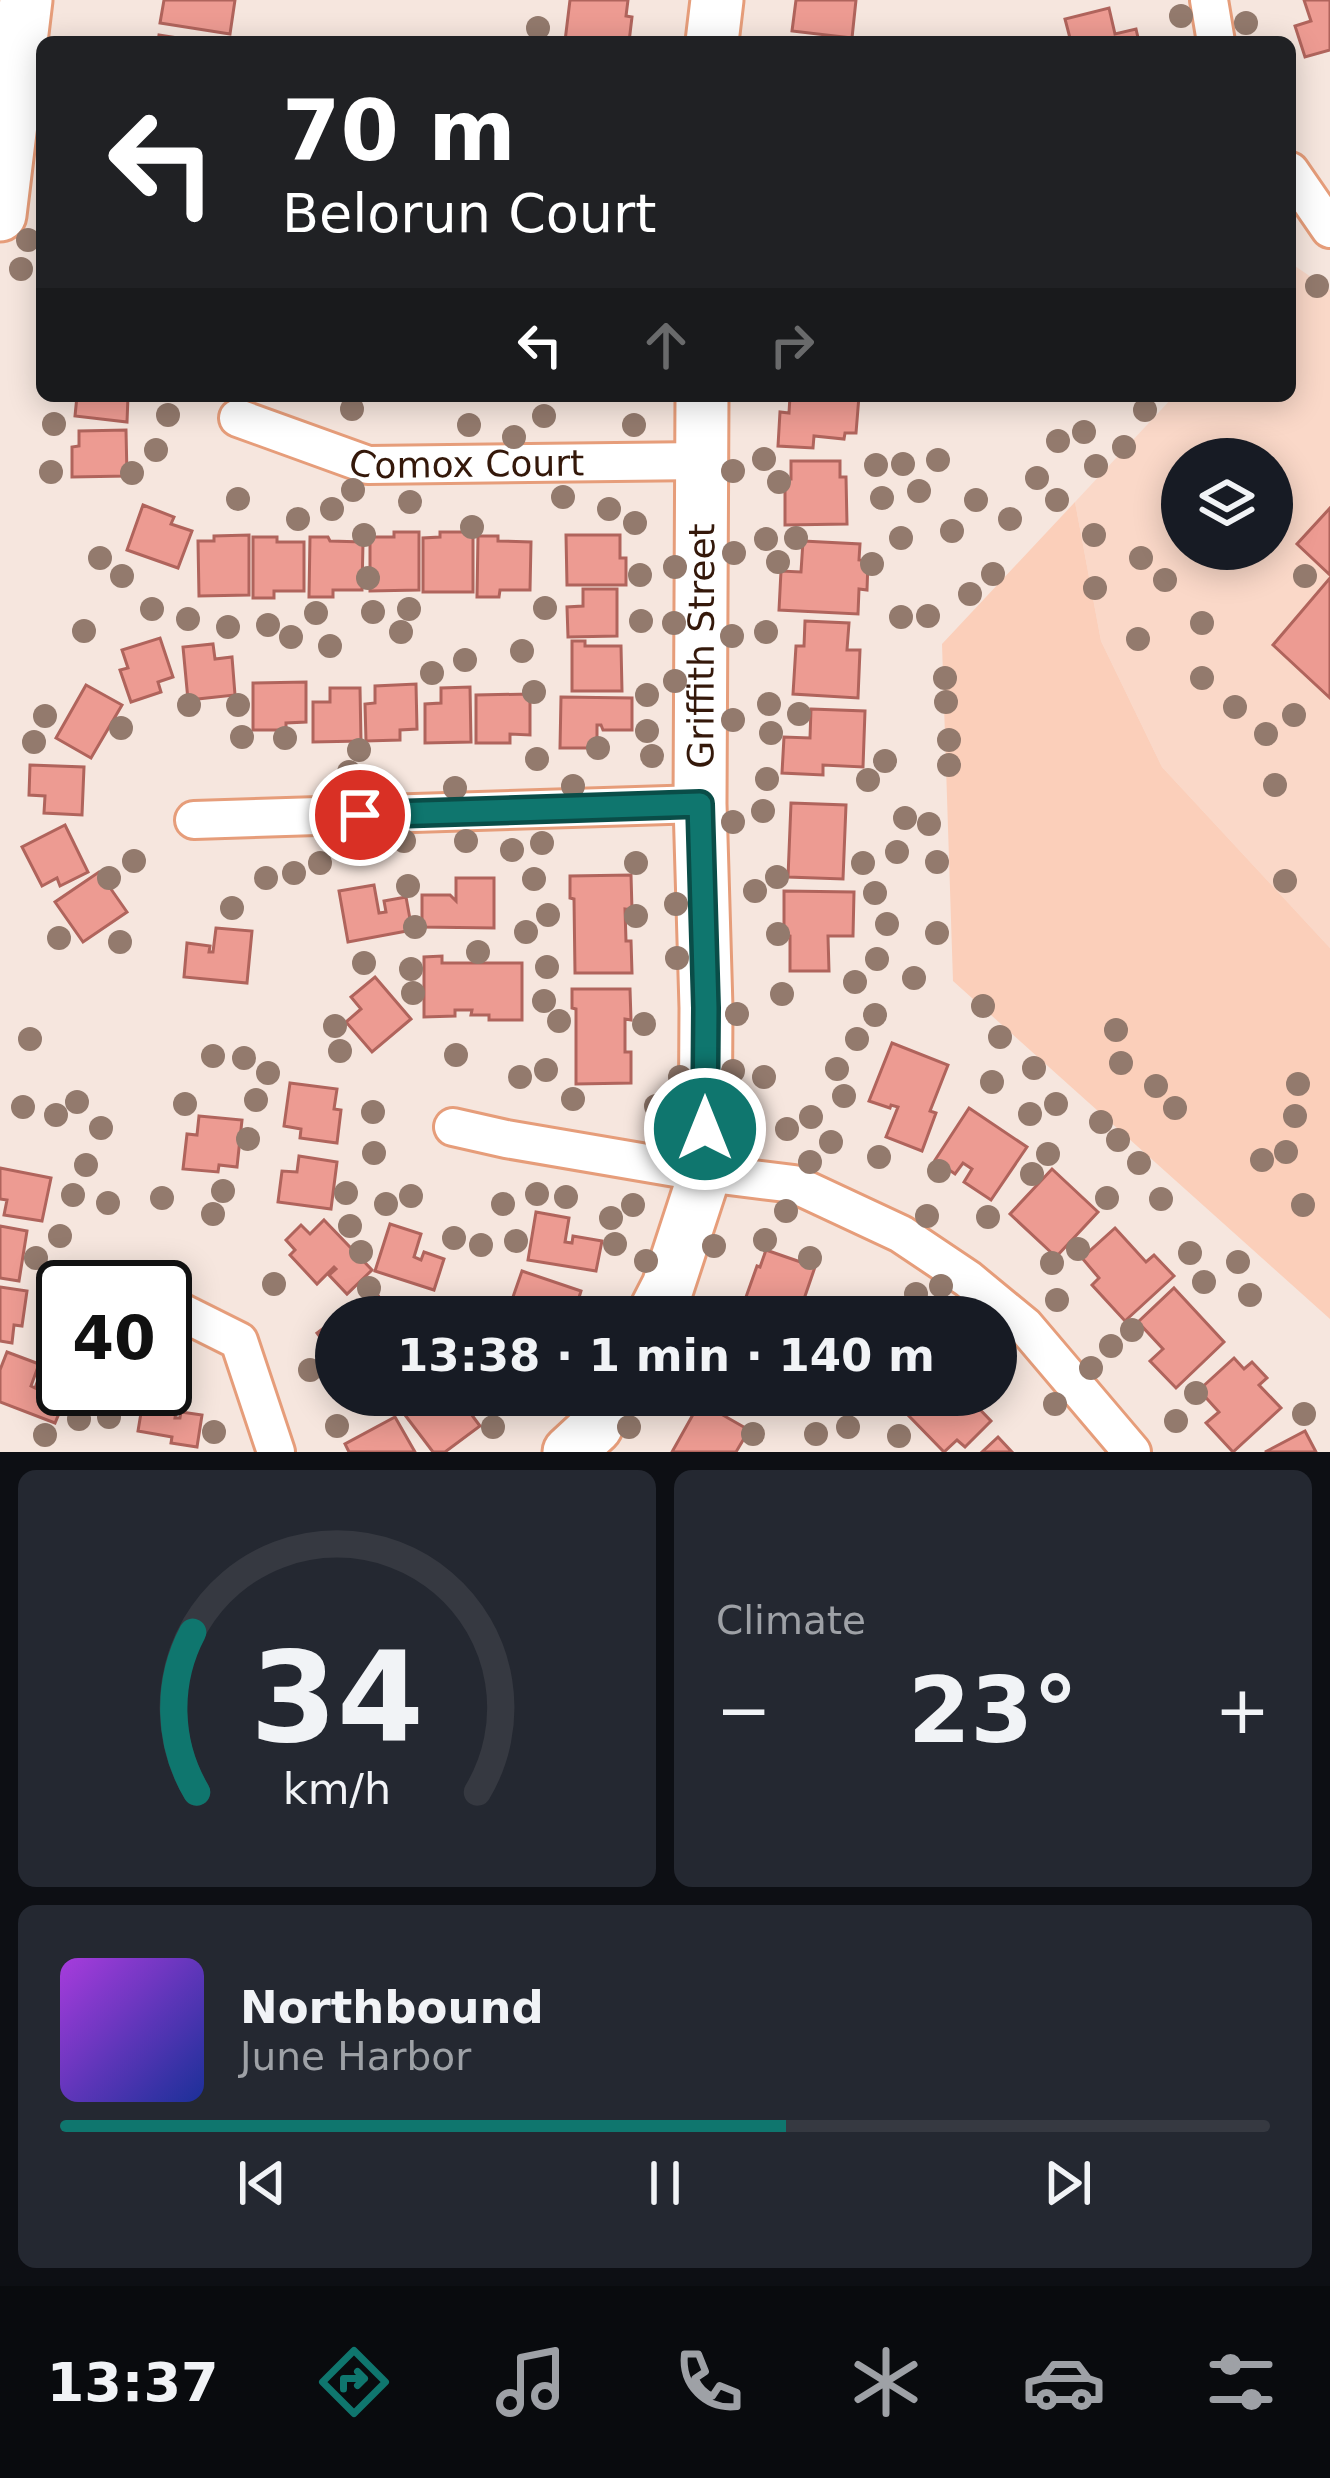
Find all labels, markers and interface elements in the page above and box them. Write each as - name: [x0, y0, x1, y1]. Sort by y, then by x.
- text: 70 m: [282, 82, 516, 180]
- icon: left: [84, 84, 240, 240]
- text: Belorun Court: [282, 182, 656, 245]
- icon: left: [507, 312, 573, 378]
- icon: ahead: [633, 312, 699, 378]
- icon: right: [759, 312, 825, 378]
- map controls: [1161, 438, 1293, 570]
- button: layers: [1161, 438, 1293, 570]
- street label: Comox Court: [343, 440, 584, 487]
- street label: Griffith Street: [680, 523, 722, 769]
- pin: [309, 764, 411, 866]
- icon: arrive: [327, 782, 393, 848]
- position arrow: [642, 1066, 768, 1192]
- speed limit sign: 40: [36, 1260, 192, 1416]
- text: 13:38 · 1 min · 140 m: [397, 1329, 935, 1382]
- text: Climate: [716, 1598, 866, 1643]
- text: 34: [250, 1625, 424, 1770]
- text: 23°: [908, 1658, 1078, 1763]
- text: −: [716, 1672, 771, 1749]
- text: +: [1215, 1672, 1270, 1749]
- text: km/h: [283, 1763, 391, 1813]
- text: Northbound: [240, 1981, 544, 2034]
- text: June Harbor: [240, 2034, 471, 2079]
- icon: previous: [229, 2150, 295, 2216]
- icon: pause: [632, 2150, 698, 2216]
- icon: next: [1035, 2150, 1101, 2216]
- icon: directions: [312, 2340, 396, 2424]
- icon: music: [489, 2340, 573, 2424]
- icon: phone: [667, 2340, 751, 2424]
- icon: climate: [844, 2340, 928, 2424]
- icon: car: [1022, 2340, 1106, 2424]
- icon: filters: [1199, 2340, 1283, 2424]
- text: 13:37: [47, 2351, 219, 2414]

